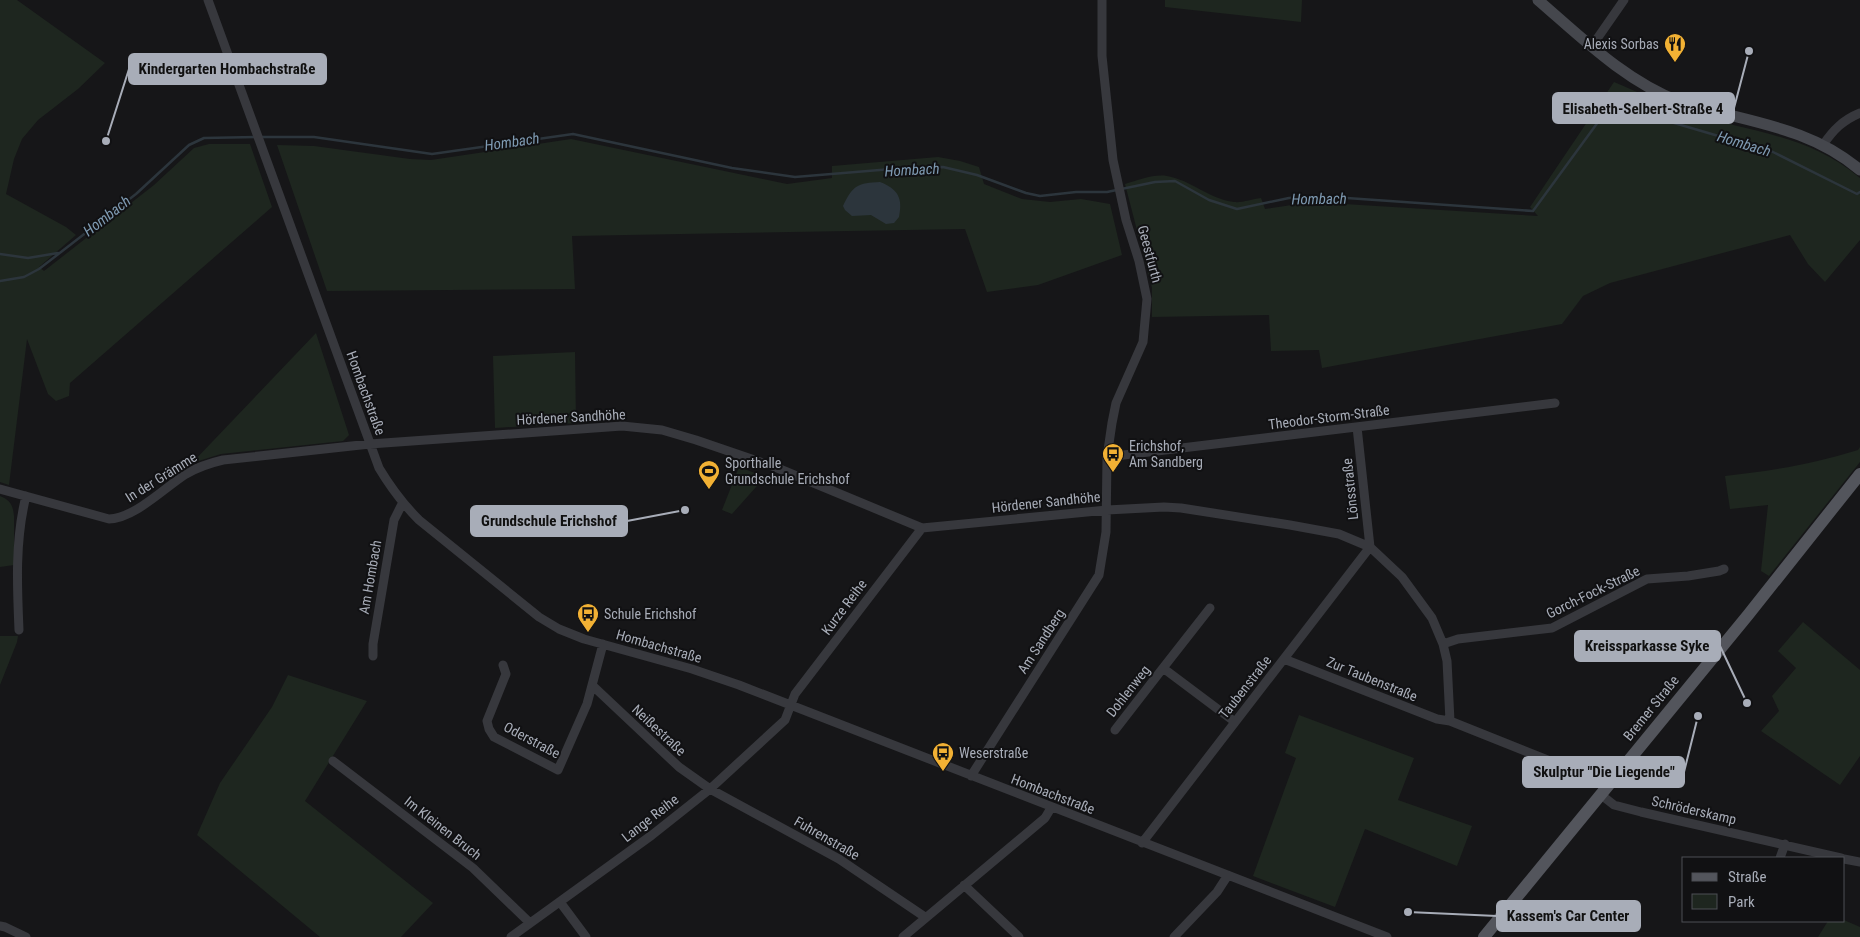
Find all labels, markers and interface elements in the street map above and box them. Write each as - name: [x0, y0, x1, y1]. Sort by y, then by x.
- restaurant icon: Alexis Sorbas: [1663, 32, 1687, 63]
- place label: Alexis Sorbas: [1584, 36, 1659, 52]
- callout: Kindergarten Hombachstraße: [129, 54, 326, 84]
- text: Kindergarten Hombachstraße: [139, 60, 315, 78]
- callout: Elisabeth-Selbert-Straße 4: [1553, 93, 1734, 123]
- text: Elisabeth-Selbert-Straße 4: [1563, 100, 1724, 118]
- water label: Hombach: [1715, 127, 1773, 161]
- water label: Hombach: [483, 129, 541, 155]
- water label: Hombach: [884, 160, 940, 180]
- water label: Hombach: [1291, 190, 1347, 208]
- water label: Hombach: [80, 192, 134, 240]
- street label: Geestfurth: [1135, 224, 1165, 284]
- street label: Hombachstraße: [343, 349, 389, 438]
- street label: Theodor-Storm-Straße: [1268, 402, 1391, 432]
- street label: Hördener Sandhöhe: [516, 406, 626, 428]
- place label: Erichshof, Am Sandberg: [1129, 438, 1203, 470]
- bus stop icon: Erichshof, Am Sandberg: [1101, 442, 1125, 473]
- street label: In der Grämme: [122, 449, 200, 505]
- place label: Sporthalle Grundschule Erichshof: [725, 455, 850, 487]
- street label: Lönsstraße: [1339, 457, 1361, 521]
- sports icon: Sporthalle Grundschule Erichshof: [697, 459, 721, 490]
- street label: Hördener Sandhöhe: [991, 488, 1101, 516]
- callout: Grundschule Erichshof: [471, 506, 627, 536]
- text: Grundschule Erichshof: [481, 512, 617, 530]
- street label: Am Hombach: [356, 539, 384, 615]
- street label: Gorch-Fock-Straße: [1544, 562, 1643, 622]
- street label: Kurze Reihe: [818, 576, 870, 638]
- bus stop icon: Schule Erichshof: [576, 602, 600, 633]
- place label: Schule Erichshof: [604, 606, 697, 622]
- street label: Am Sandberg: [1014, 606, 1068, 676]
- street label: Hombachstraße: [614, 626, 704, 666]
- callout: Kreissparkasse Syke: [1575, 631, 1720, 661]
- text: Kreissparkasse Syke: [1585, 637, 1709, 655]
- street label: Taubenstraße: [1216, 652, 1275, 722]
- street label: Zur Taubenstraße: [1324, 654, 1420, 705]
- street label: Dohlenweg: [1103, 662, 1153, 720]
- street label: Bremer Straße: [1620, 672, 1682, 744]
- street label: Neißestraße: [629, 701, 689, 759]
- street label: Oderstraße: [501, 719, 563, 762]
- bus stop icon: Weserstraße: [931, 741, 955, 772]
- place label: Weserstraße: [959, 745, 1029, 761]
- callout: Skulptur "Die Liegende": [1523, 757, 1684, 787]
- text: Skulptur "Die Liegende": [1533, 763, 1675, 781]
- street label: Hombachstraße: [1009, 771, 1097, 817]
- street label: Lange Reihe: [619, 791, 682, 845]
- street label: Im Kleinen Bruch: [401, 793, 485, 863]
- street label: Schröderskamp: [1650, 793, 1738, 828]
- street label: Fuhrenstraße: [792, 813, 863, 863]
- legend: [1682, 857, 1845, 922]
- text: Straße: [1728, 868, 1767, 886]
- text: Park: [1728, 893, 1755, 911]
- callout: Kassem's Car Center: [1497, 901, 1640, 931]
- text: Kassem's Car Center: [1507, 907, 1629, 925]

